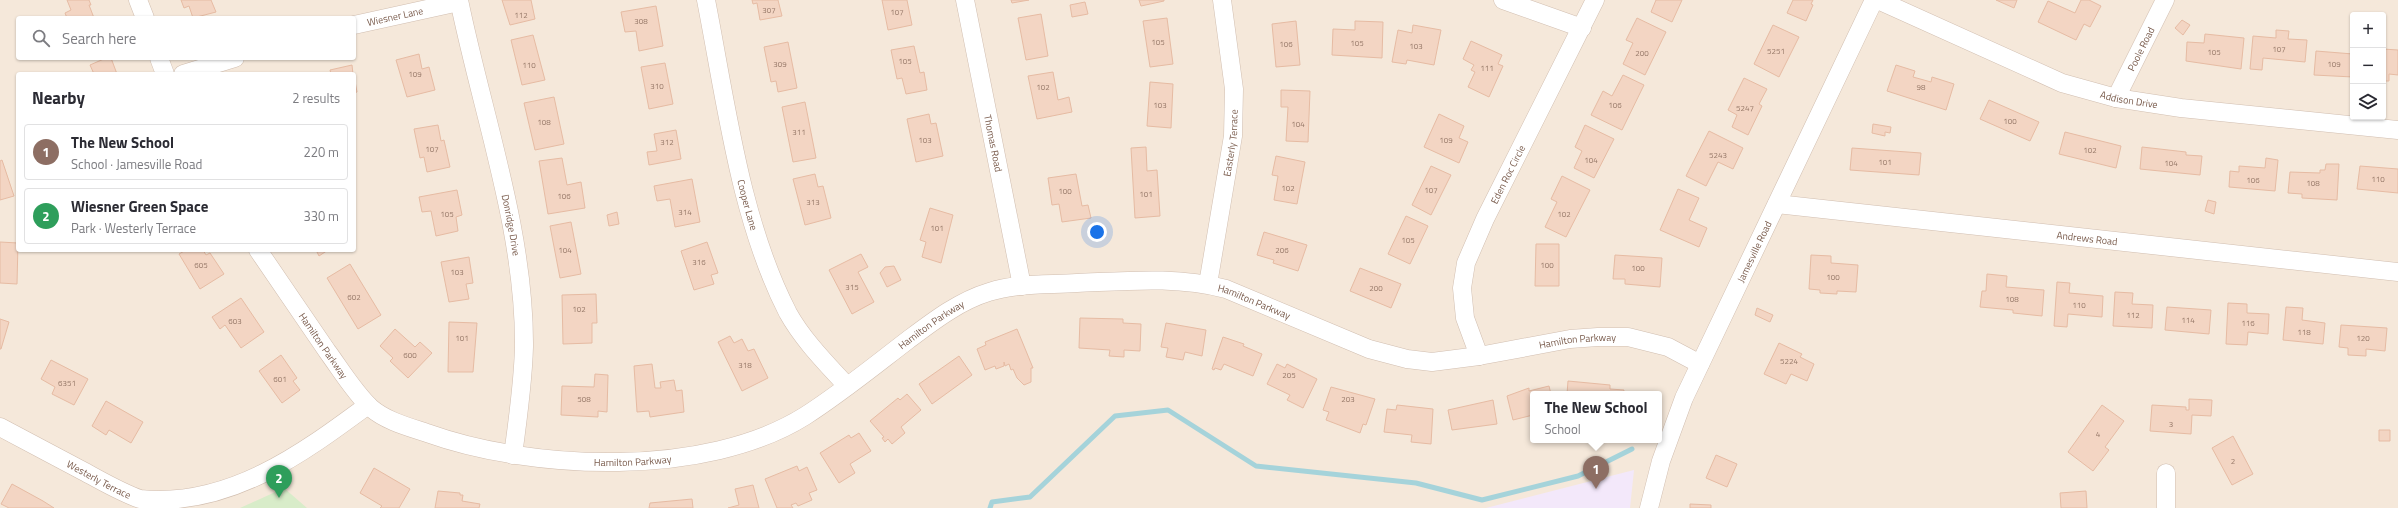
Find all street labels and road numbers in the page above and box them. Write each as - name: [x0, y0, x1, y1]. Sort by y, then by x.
- street label: Wiesner Lane: [366, 3, 425, 29]
- street label: Poole Road: [2123, 24, 2158, 73]
- street label: Addison Drive: [2099, 86, 2159, 112]
- street label: Easterly Terrace: [1219, 109, 1241, 177]
- street label: Thomas Road: [981, 113, 1007, 173]
- street label: Eden Roc Circle: [1486, 142, 1529, 206]
- street label: Cooper Lane: [734, 178, 762, 232]
- street label: Donridge Drive: [498, 193, 524, 257]
- street label: Jamesville Road: [1733, 218, 1775, 285]
- street label: Andrews Road: [2056, 227, 2118, 249]
- street label: Hamilton Parkway: [1216, 280, 1293, 323]
- street label: Hamilton Parkway: [895, 296, 967, 353]
- street label: Hamilton Parkway: [295, 309, 352, 382]
- street label: Hamilton Parkway: [1538, 329, 1616, 352]
- street label: Hamilton Parkway: [594, 451, 672, 470]
- street label: Westerly Terrace: [64, 456, 133, 502]

